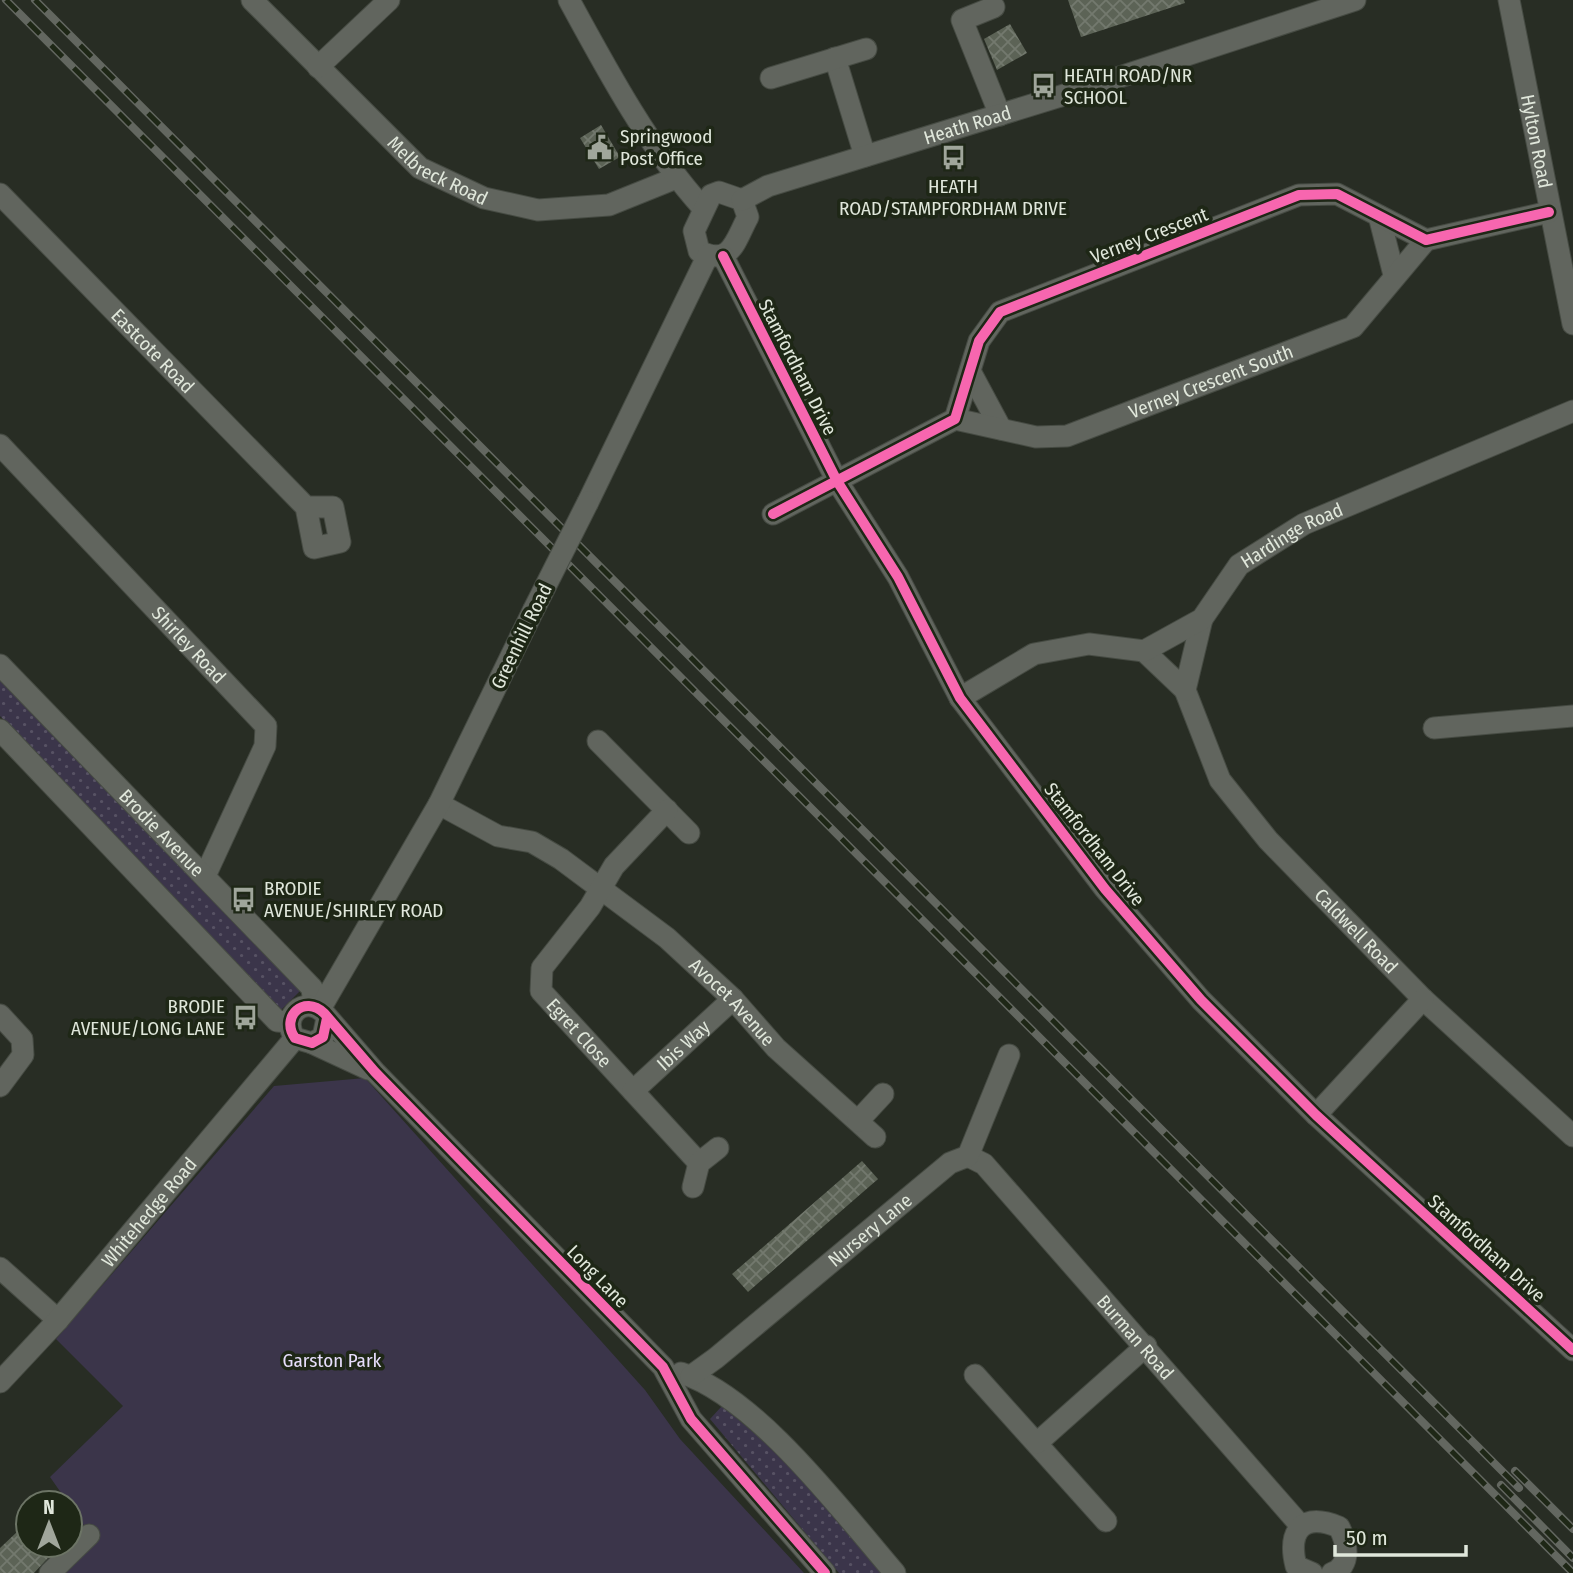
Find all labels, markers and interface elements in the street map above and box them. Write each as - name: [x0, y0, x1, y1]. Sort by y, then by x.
- place label: HEATH ROAD/NR SCHOOL: [1064, 64, 1192, 109]
- bus stop icon: HEATH ROAD/NR SCHOOL: [1030, 72, 1058, 100]
- street label: Hylton Road: [1516, 93, 1557, 190]
- street label: Heath Road: [921, 101, 1014, 149]
- place label: Springwood Post Office: [620, 125, 713, 170]
- street label: Melbreck Road: [383, 131, 491, 210]
- public building icon: Springwood Post Office: [586, 133, 614, 161]
- bus stop icon: HEATH ROAD/STAMPFORDHAM DRIVE: [939, 144, 967, 172]
- place label: HEATH ROAD/STAMPFORDHAM DRIVE: [839, 175, 1067, 220]
- street label: Verney Crescent: [1087, 202, 1212, 268]
- street label: Stamfordham Drive: [753, 295, 842, 439]
- street label: Eastcote Road: [106, 304, 199, 398]
- street label: Verney Crescent South: [1126, 340, 1296, 423]
- street label: Hardinge Road: [1236, 498, 1346, 573]
- street label: Greenhill Road: [486, 580, 557, 693]
- street label: Shirley Road: [147, 602, 231, 688]
- street label: Stamfordham Drive: [1039, 778, 1150, 910]
- street label: Brodie Avenue: [114, 784, 209, 881]
- place label: BRODIE AVENUE/SHIRLEY ROAD: [264, 877, 443, 922]
- street label: Caldwell Road: [1310, 884, 1402, 978]
- bus stop icon: BRODIE AVENUE/SHIRLEY ROAD: [230, 885, 258, 913]
- street label: Avocet Avenue: [684, 954, 780, 1051]
- street label: Egret Close: [542, 994, 616, 1072]
- place label: BRODIE AVENUE/LONG LANE: [71, 995, 225, 1040]
- bus stop icon: BRODIE AVENUE/LONG LANE: [231, 1003, 259, 1031]
- street label: Ibis Way: [652, 1015, 715, 1075]
- street label: Whitehedge Road: [97, 1153, 202, 1272]
- street label: Nursery Lane: [824, 1189, 917, 1272]
- street label: Stamfordham Drive: [1423, 1190, 1550, 1307]
- street label: Long Lane: [562, 1240, 633, 1313]
- street label: Burman Road: [1092, 1290, 1178, 1384]
- park label: Garston Park: [283, 1349, 382, 1372]
- north arrow: [14, 1489, 84, 1559]
- text: N: [43, 1496, 55, 1519]
- scale bar: [1335, 1514, 1466, 1558]
- text: 50 m: [1346, 1525, 1388, 1551]

